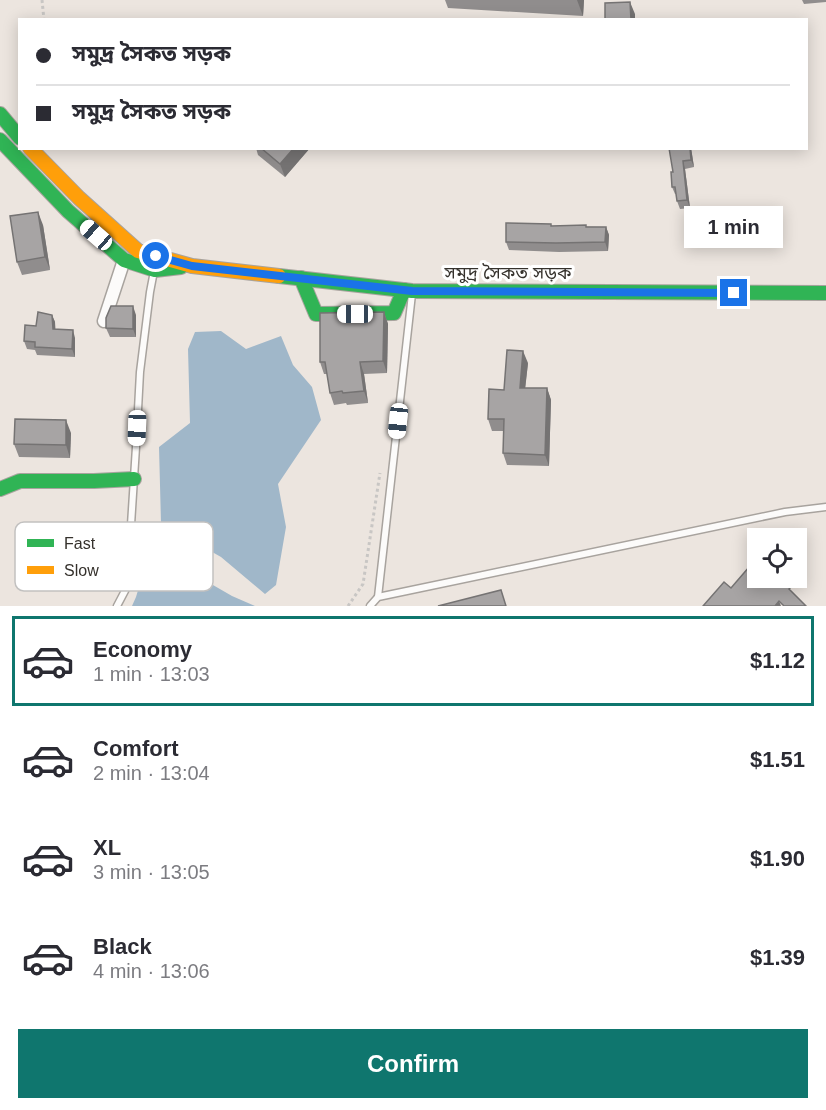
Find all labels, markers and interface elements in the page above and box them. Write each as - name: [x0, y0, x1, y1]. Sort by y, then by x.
- text: সমুদ্র সৈকত সড়ক: [72, 41, 231, 66]
- text: সমুদ্র সৈকত সড়ক: [72, 99, 231, 124]
- callout: 1 min: [684, 206, 783, 248]
- car: [77, 216, 115, 254]
- text: 1 min: [707, 216, 760, 238]
- route start: [142, 242, 169, 269]
- street label: সমুদ্র সৈকত সড়ক: [444, 263, 572, 284]
- route end: [720, 279, 747, 306]
- car: [337, 305, 373, 323]
- car: [387, 402, 409, 440]
- car: [127, 410, 147, 446]
- legend: [15, 522, 213, 591]
- map controls: [747, 528, 807, 588]
- button: locate: [747, 528, 807, 588]
- text: Fast: [64, 535, 96, 552]
- text: Slow: [64, 562, 99, 579]
- icon: car: [21, 634, 75, 688]
- text: Economy: [93, 637, 192, 662]
- text: $1.12: [750, 648, 805, 673]
- text: 1 min · 13:03: [93, 663, 210, 685]
- icon: car: [21, 733, 75, 787]
- text: Comfort: [93, 736, 179, 761]
- text: $1.51: [750, 747, 805, 772]
- text: 2 min · 13:04: [93, 762, 210, 784]
- icon: car: [21, 832, 75, 886]
- text: XL: [93, 835, 121, 860]
- text: $1.90: [750, 846, 805, 871]
- text: 3 min · 13:05: [93, 861, 210, 883]
- icon: car: [21, 931, 75, 985]
- text: Black: [93, 934, 152, 959]
- text: $1.39: [750, 945, 805, 970]
- text: 4 min · 13:06: [93, 960, 210, 982]
- button: Confirm: [18, 1029, 808, 1098]

